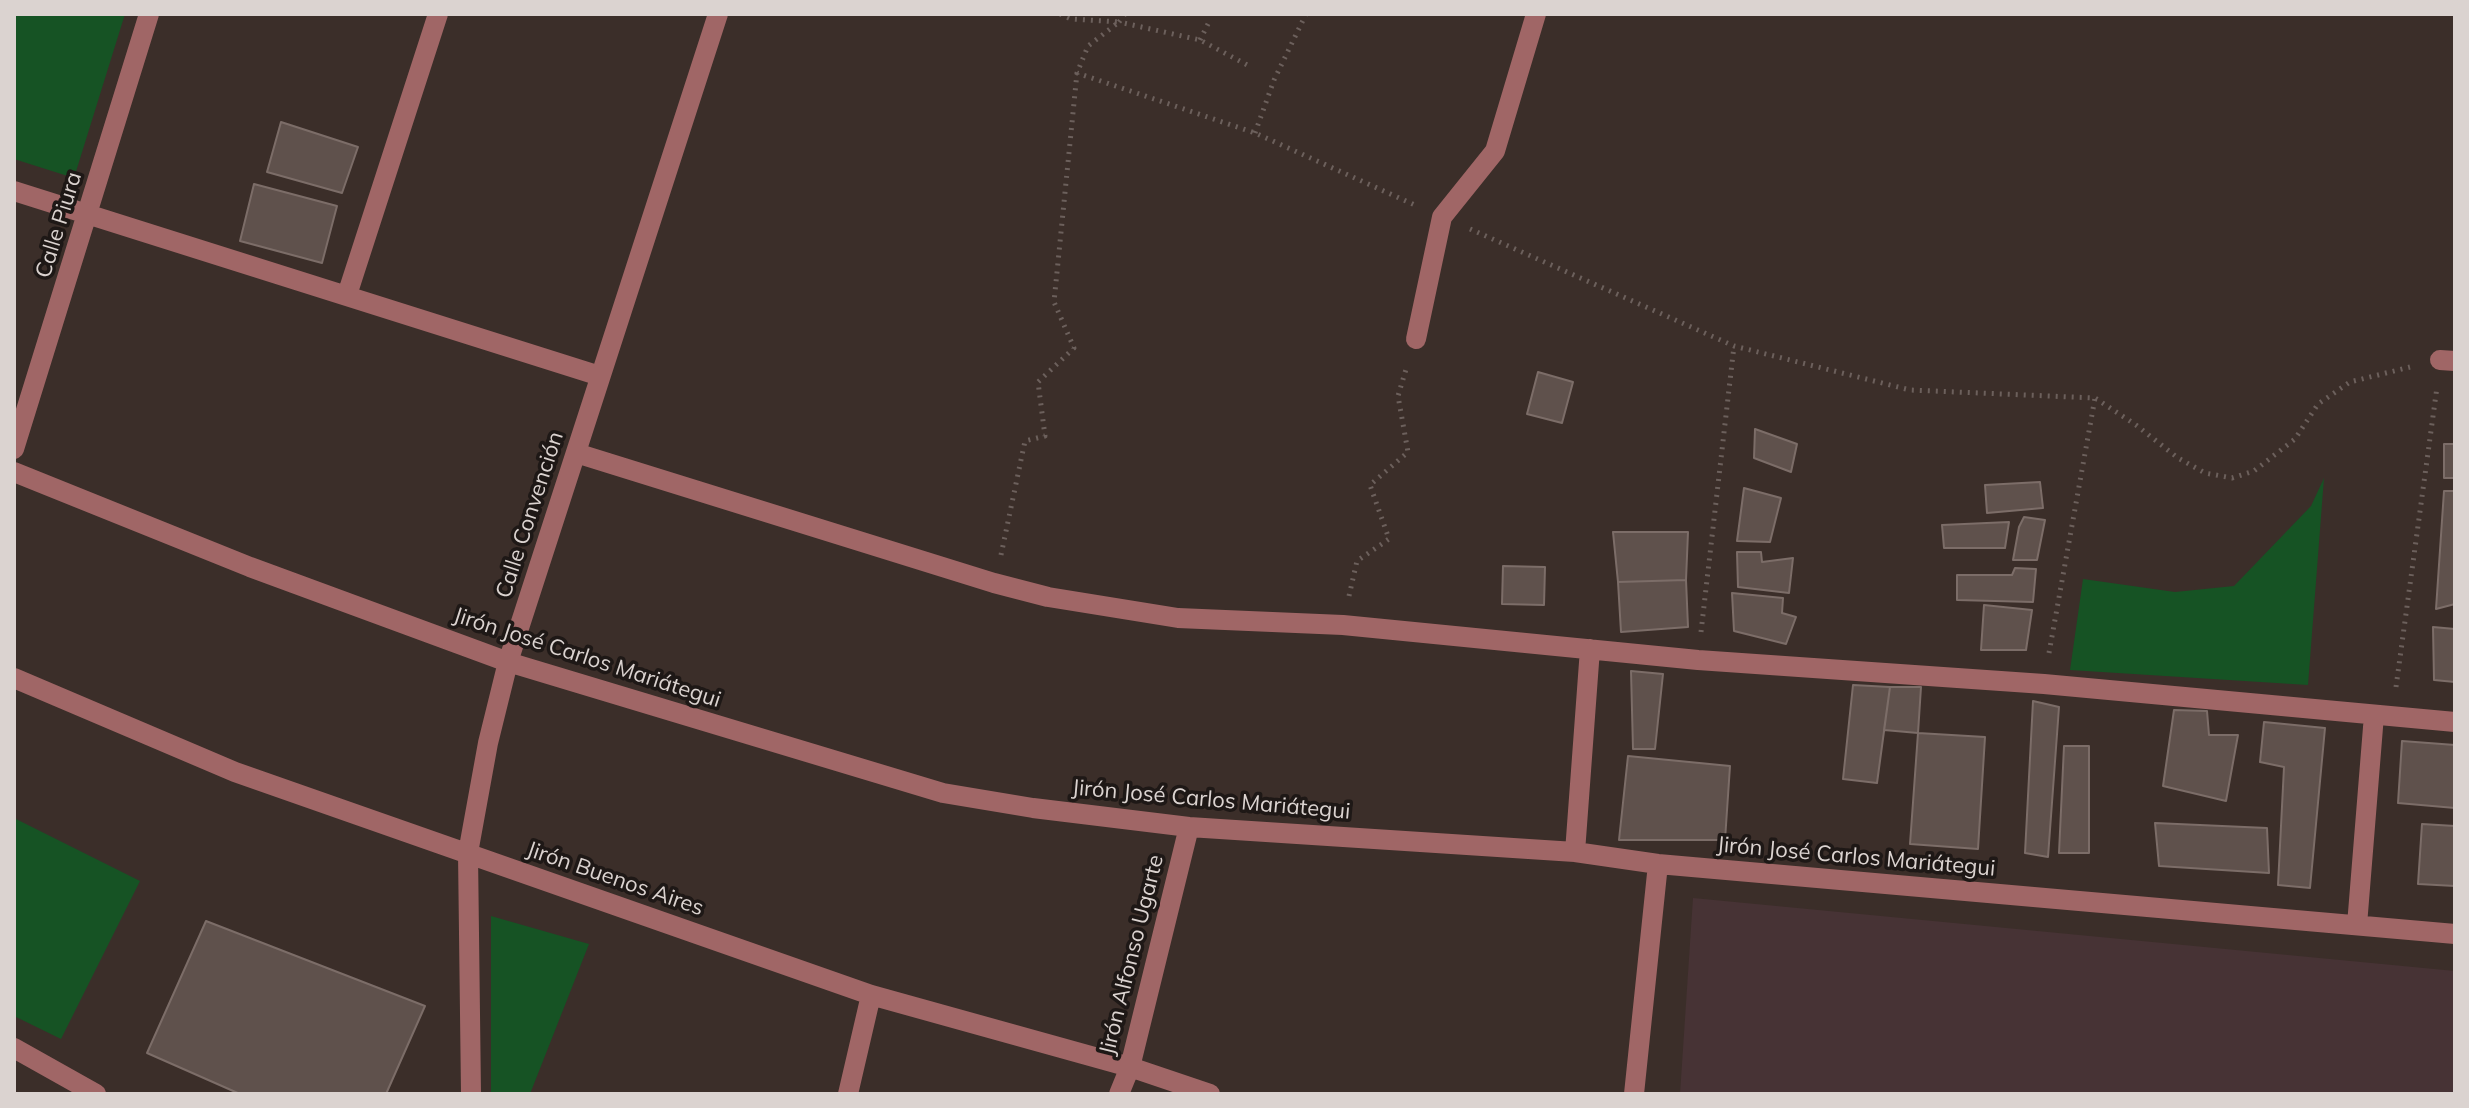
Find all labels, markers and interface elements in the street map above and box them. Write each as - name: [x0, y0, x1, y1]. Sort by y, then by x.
- street label: Calle Piura: [30, 169, 88, 281]
- street label: Calle Convención: [491, 428, 569, 602]
- street label: Jirón José Carlos Mariátegui: [450, 602, 724, 714]
- street label: Jirón José Carlos Mariátegui: [1071, 775, 1351, 825]
- street label: Jirón José Carlos Mariátegui: [1716, 832, 1996, 882]
- street label: Jirón Buenos Aires: [523, 836, 707, 922]
- street label: Jirón Alfonso Ugarte: [1094, 852, 1170, 1058]

